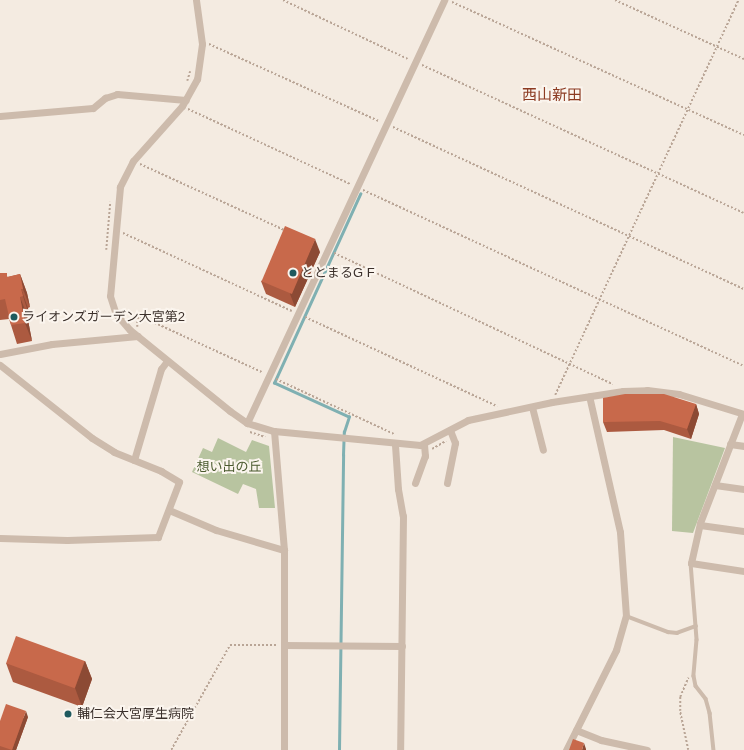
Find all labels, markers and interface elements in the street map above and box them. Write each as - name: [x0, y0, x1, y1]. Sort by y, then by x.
- district label: 西山新田: [522, 86, 582, 104]
- place label: ととまるG F: [301, 265, 375, 281]
- marker: ととまるG F: [288, 268, 298, 278]
- place label: ライオンズガーデン大宮第2: [22, 309, 185, 325]
- marker: ライオンズガーデン大宮第2: [9, 312, 19, 322]
- park label: 想い出の丘: [197, 459, 261, 475]
- place label: 輔仁会大宮厚生病院: [77, 706, 194, 722]
- marker: 輔仁会大宮厚生病院: [62, 708, 74, 720]

